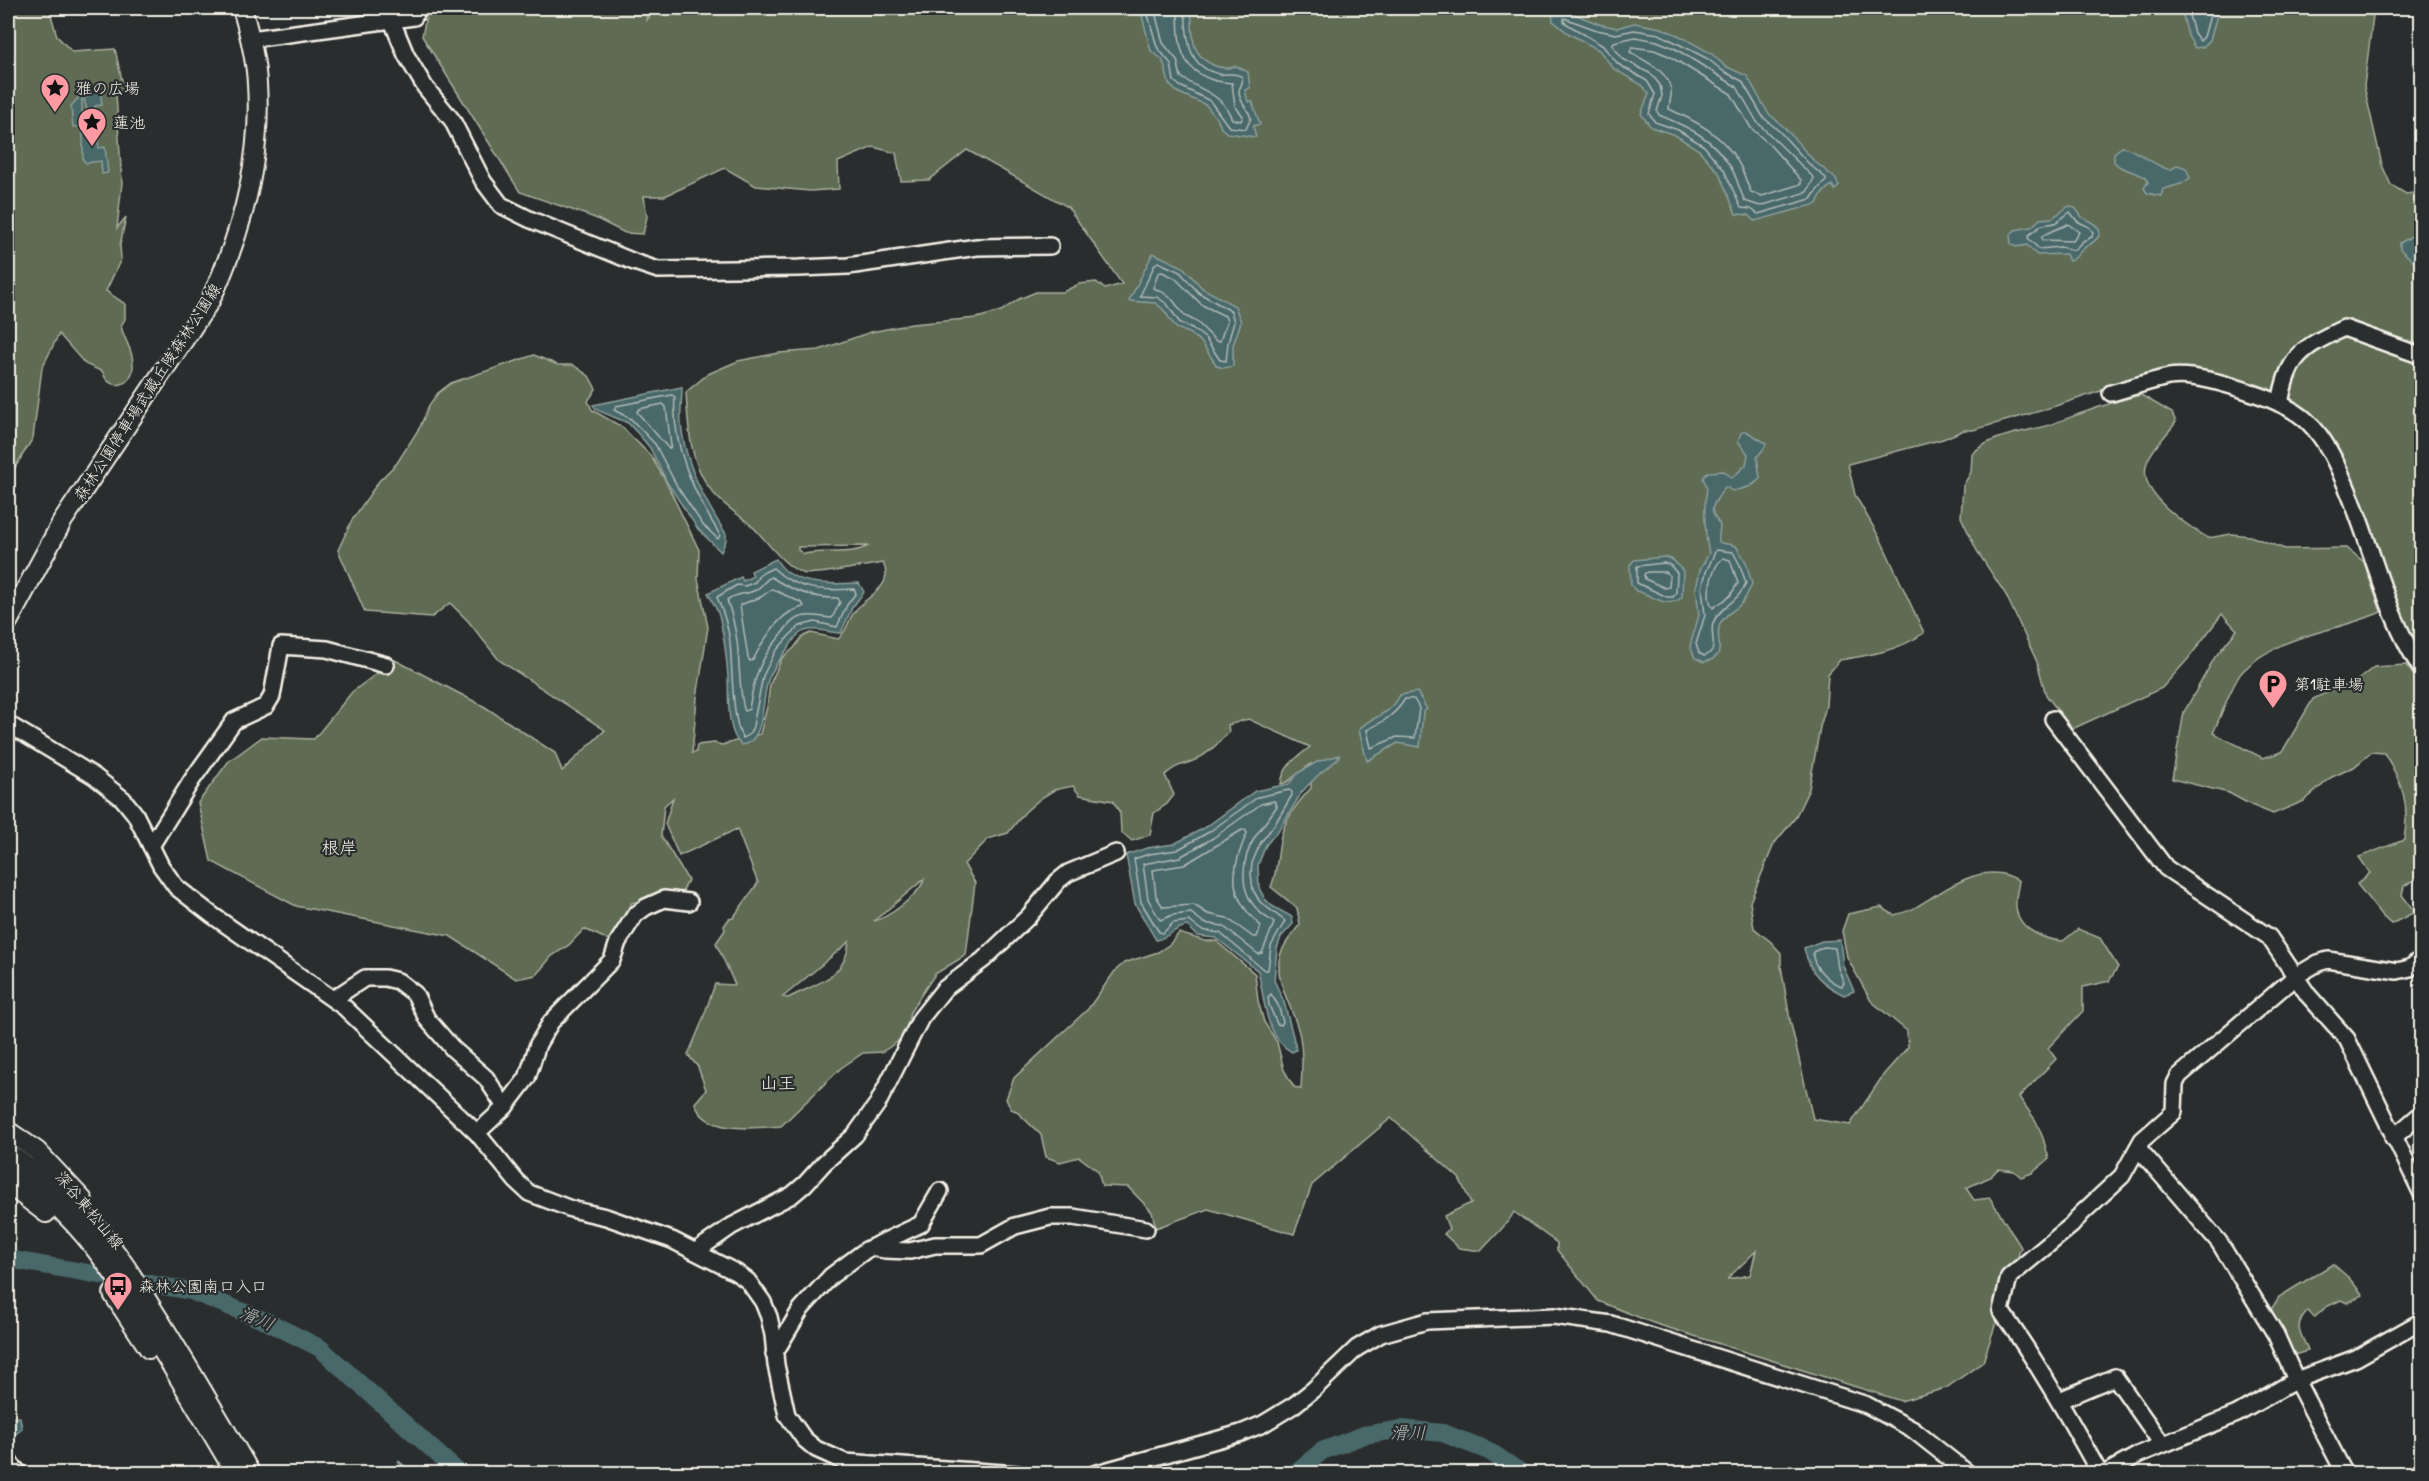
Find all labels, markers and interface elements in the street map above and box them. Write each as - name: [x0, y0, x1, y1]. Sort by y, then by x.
- place icon: 雅の広場: [39, 72, 71, 114]
- place label: 雅の広場: [76, 77, 140, 99]
- place icon: 蓮池: [76, 106, 108, 148]
- place label: 蓮池: [113, 111, 145, 133]
- street label: 森林公園停車場武蔵丘陵森林公園線: [68, 279, 226, 505]
- parking icon: 第1駐車場: [2257, 668, 2289, 710]
- place label: 第1駐車場: [2294, 673, 2364, 695]
- district label: 根岸: [321, 835, 357, 860]
- district label: 山王: [760, 1070, 796, 1095]
- street label: 深谷東松山線: [51, 1166, 129, 1254]
- bus stop icon: 森林公園南口入口: [102, 1270, 134, 1312]
- place label: 森林公園南口入口: [139, 1275, 267, 1297]
- water label: 滑川: [236, 1299, 278, 1337]
- water label: 滑川: [1390, 1420, 1426, 1445]

